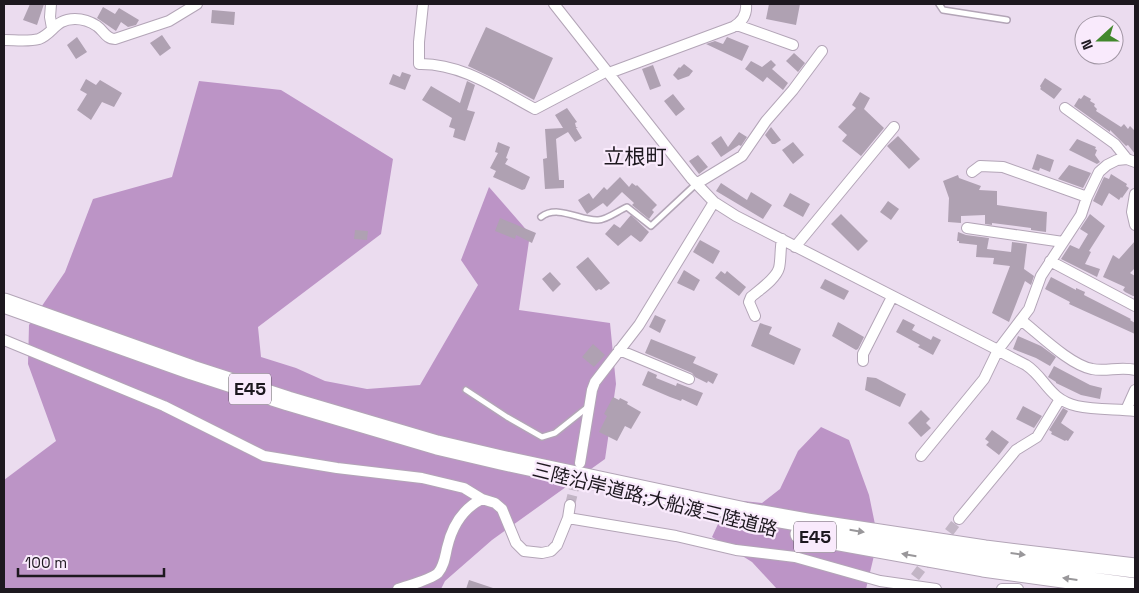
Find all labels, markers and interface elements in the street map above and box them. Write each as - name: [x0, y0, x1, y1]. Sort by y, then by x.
- north arrow: [1074, 15, 1124, 65]
- text: N: [1077, 37, 1097, 52]
- district label: 立根町: [604, 143, 667, 170]
- road number: E45: [229, 374, 271, 404]
- street label: 三陸沿岸道路;大船渡三陸道路: [530, 457, 780, 542]
- road number: E45: [794, 522, 836, 552]
- one-way arrow: [850, 527, 866, 535]
- scale bar: [18, 546, 164, 578]
- one-way arrow: [901, 550, 917, 558]
- one-way arrow: [1011, 550, 1027, 558]
- text: 100 m: [25, 553, 67, 572]
- one-way arrow: [1061, 574, 1077, 582]

